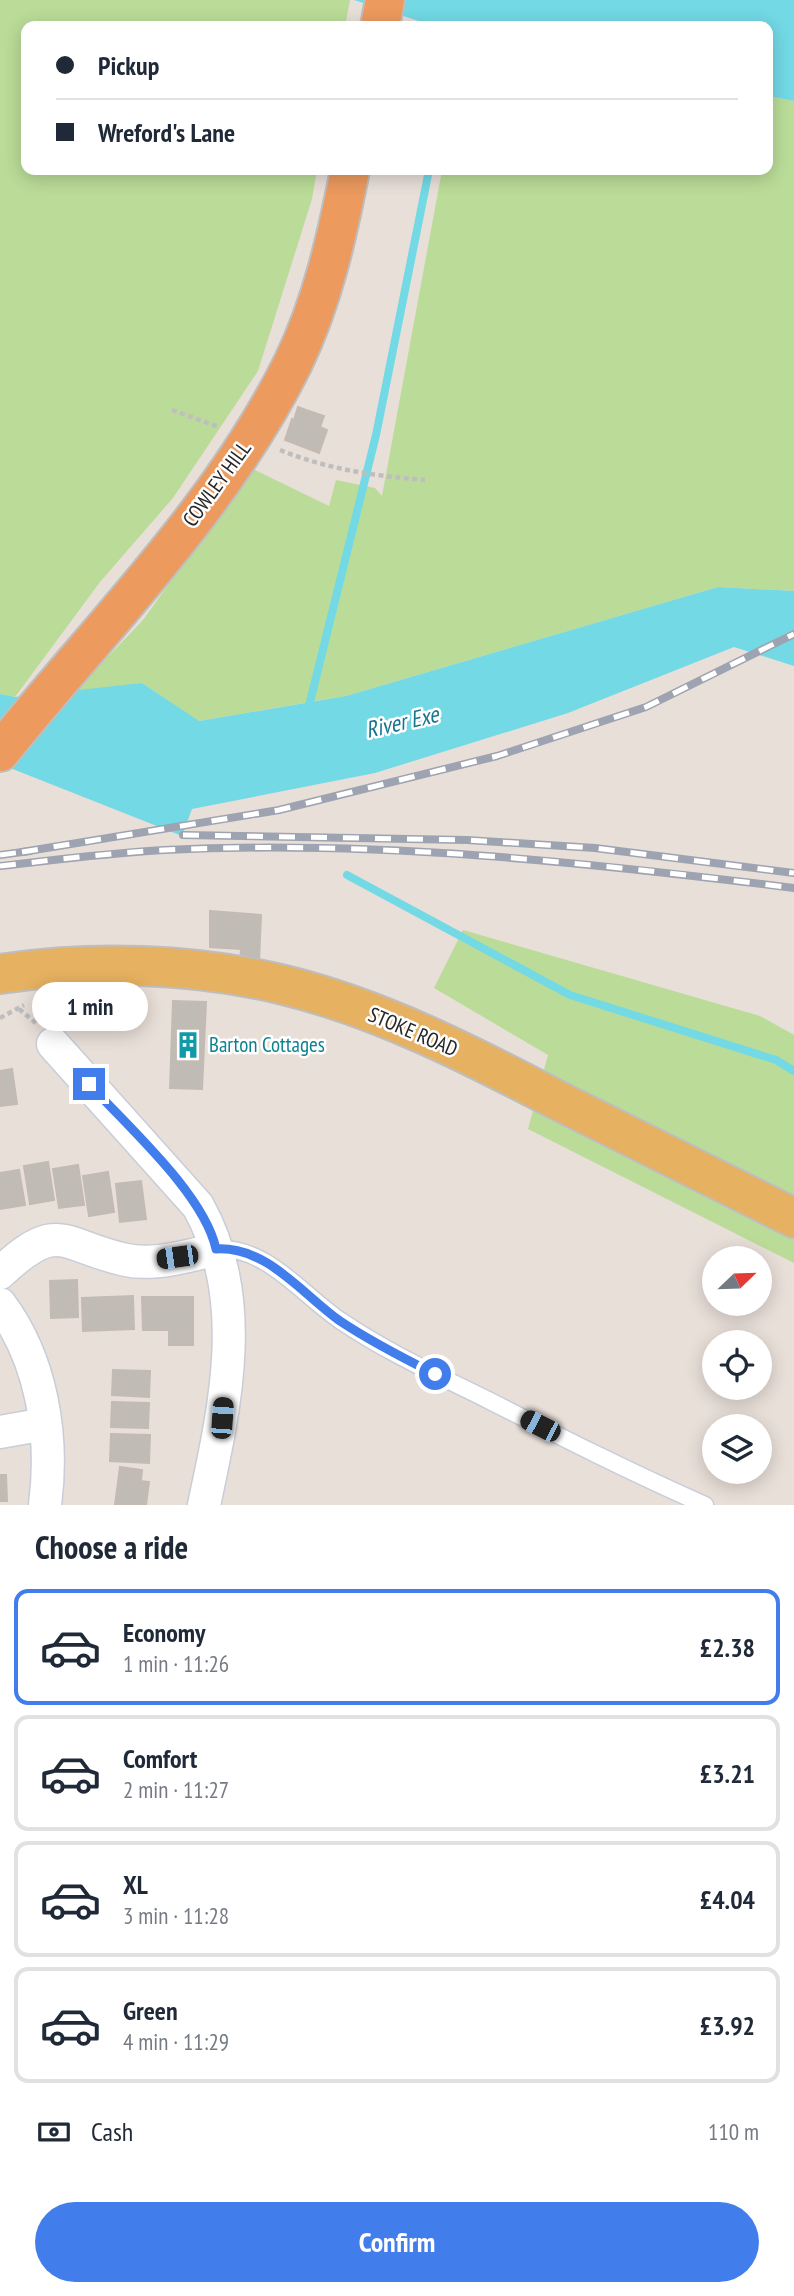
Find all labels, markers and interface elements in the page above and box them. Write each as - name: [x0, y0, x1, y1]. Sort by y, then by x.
- text: Pickup: [98, 49, 159, 82]
- text: Wreford's Lane: [98, 116, 235, 149]
- street label: COWLEY HILL: [176, 435, 257, 532]
- water label: River Exe: [363, 699, 443, 744]
- callout: 1 min: [31, 982, 147, 1032]
- text: 1 min: [67, 992, 113, 1021]
- street label: STOKE ROAD: [364, 1001, 462, 1062]
- building icon: Barton Cottages: [173, 1030, 203, 1060]
- place label: Barton Cottages: [209, 1031, 325, 1058]
- route end: [73, 1068, 105, 1100]
- car: [155, 1244, 200, 1270]
- north arrow: [702, 1246, 772, 1316]
- map controls: [702, 1246, 772, 1484]
- button: locate: [702, 1330, 772, 1400]
- route start: [419, 1358, 451, 1390]
- car: [211, 1396, 234, 1440]
- car: [517, 1407, 564, 1445]
- button: layers: [702, 1414, 772, 1484]
- text: Choose a ride: [35, 1526, 188, 1568]
- icon: car: [39, 1616, 102, 1679]
- text: Economy: [123, 1616, 205, 1649]
- text: £2.38: [700, 1631, 755, 1664]
- text: 1 min · 11:26: [123, 1649, 229, 1678]
- icon: car: [39, 1742, 102, 1805]
- text: Comfort: [123, 1742, 197, 1775]
- text: £3.21: [700, 1757, 755, 1790]
- text: 2 min · 11:27: [123, 1775, 229, 1804]
- icon: car: [39, 1868, 102, 1931]
- text: XL: [123, 1868, 148, 1901]
- text: £4.04: [700, 1883, 755, 1916]
- text: 3 min · 11:28: [123, 1901, 229, 1930]
- icon: car: [39, 1994, 102, 2057]
- text: Green: [123, 1994, 178, 2027]
- text: £3.92: [700, 2009, 755, 2042]
- text: 4 min · 11:29: [123, 2027, 229, 2056]
- icon: cash: [35, 2113, 73, 2151]
- text: Cash: [91, 2115, 133, 2148]
- text: 110 m: [708, 2117, 759, 2146]
- button: Confirm: [35, 2202, 759, 2282]

